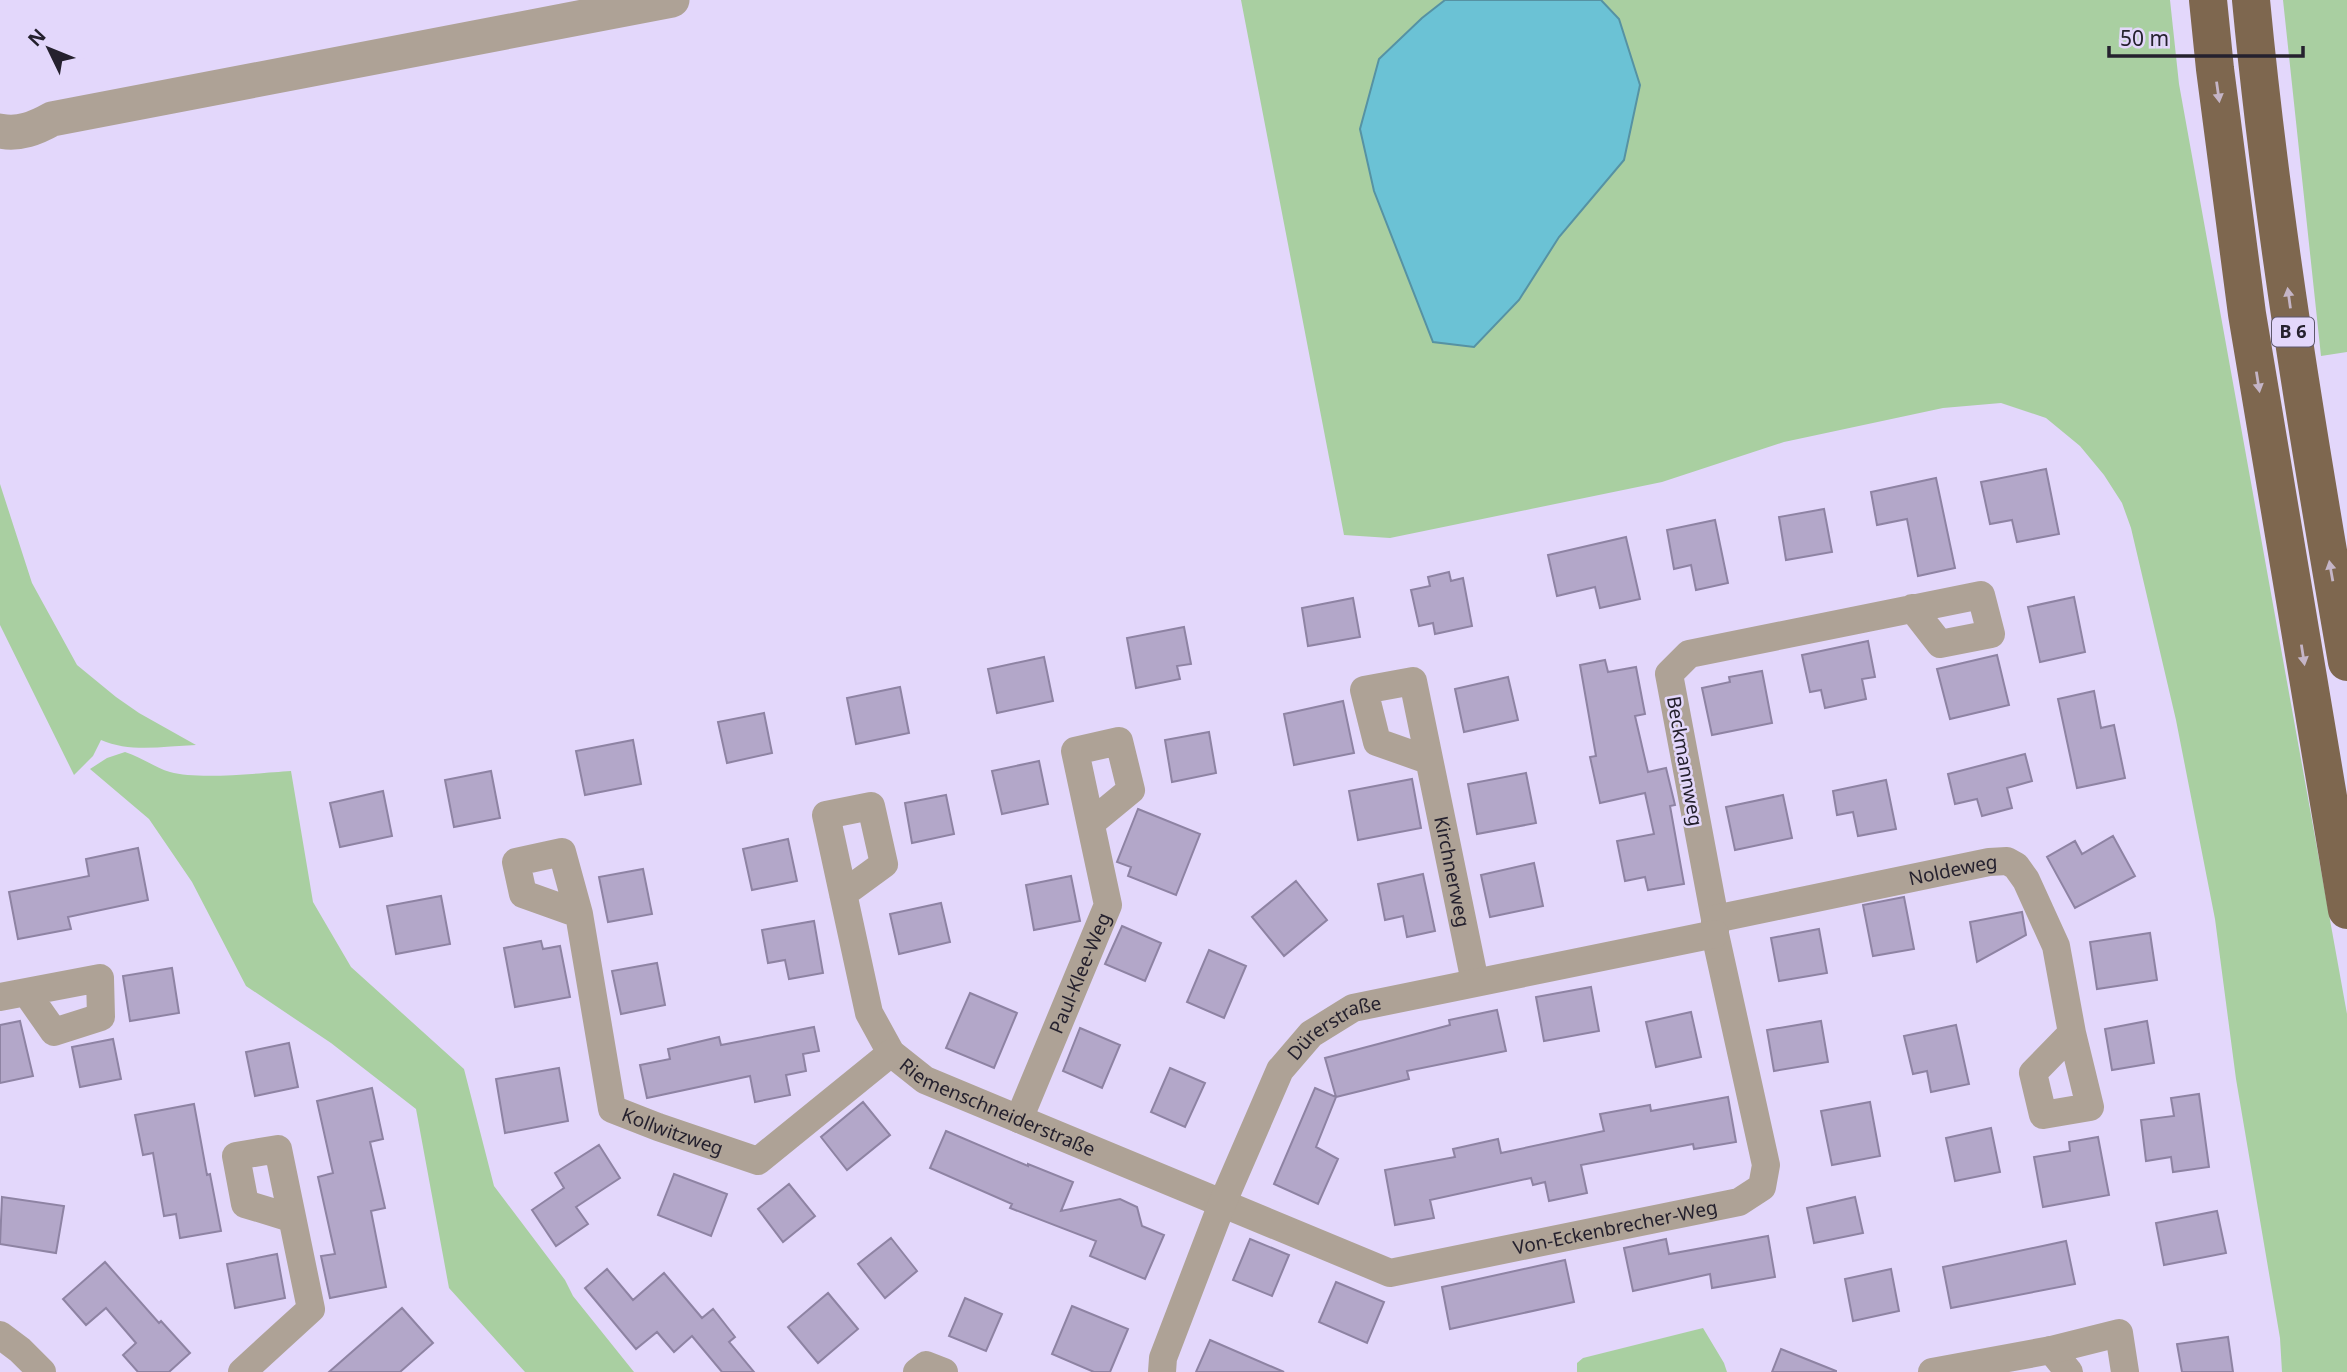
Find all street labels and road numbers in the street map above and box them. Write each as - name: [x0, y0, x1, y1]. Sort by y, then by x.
- road number: B 6: [2272, 318, 2314, 346]
- street label: Beckmannweg: [1661, 694, 1709, 828]
- street label: Kirchnerweg: [1428, 814, 1476, 929]
- street label: Noldeweg: [1906, 849, 1998, 891]
- street label: Paul-Klee-Weg: [1043, 909, 1116, 1038]
- street label: Dürerstraße: [1281, 990, 1383, 1066]
- street label: Riemenschneiderstraße: [894, 1052, 1099, 1162]
- street label: Kollwitzweg: [618, 1101, 727, 1161]
- street label: Von-Eckenbrecher-Weg: [1511, 1194, 1720, 1261]

